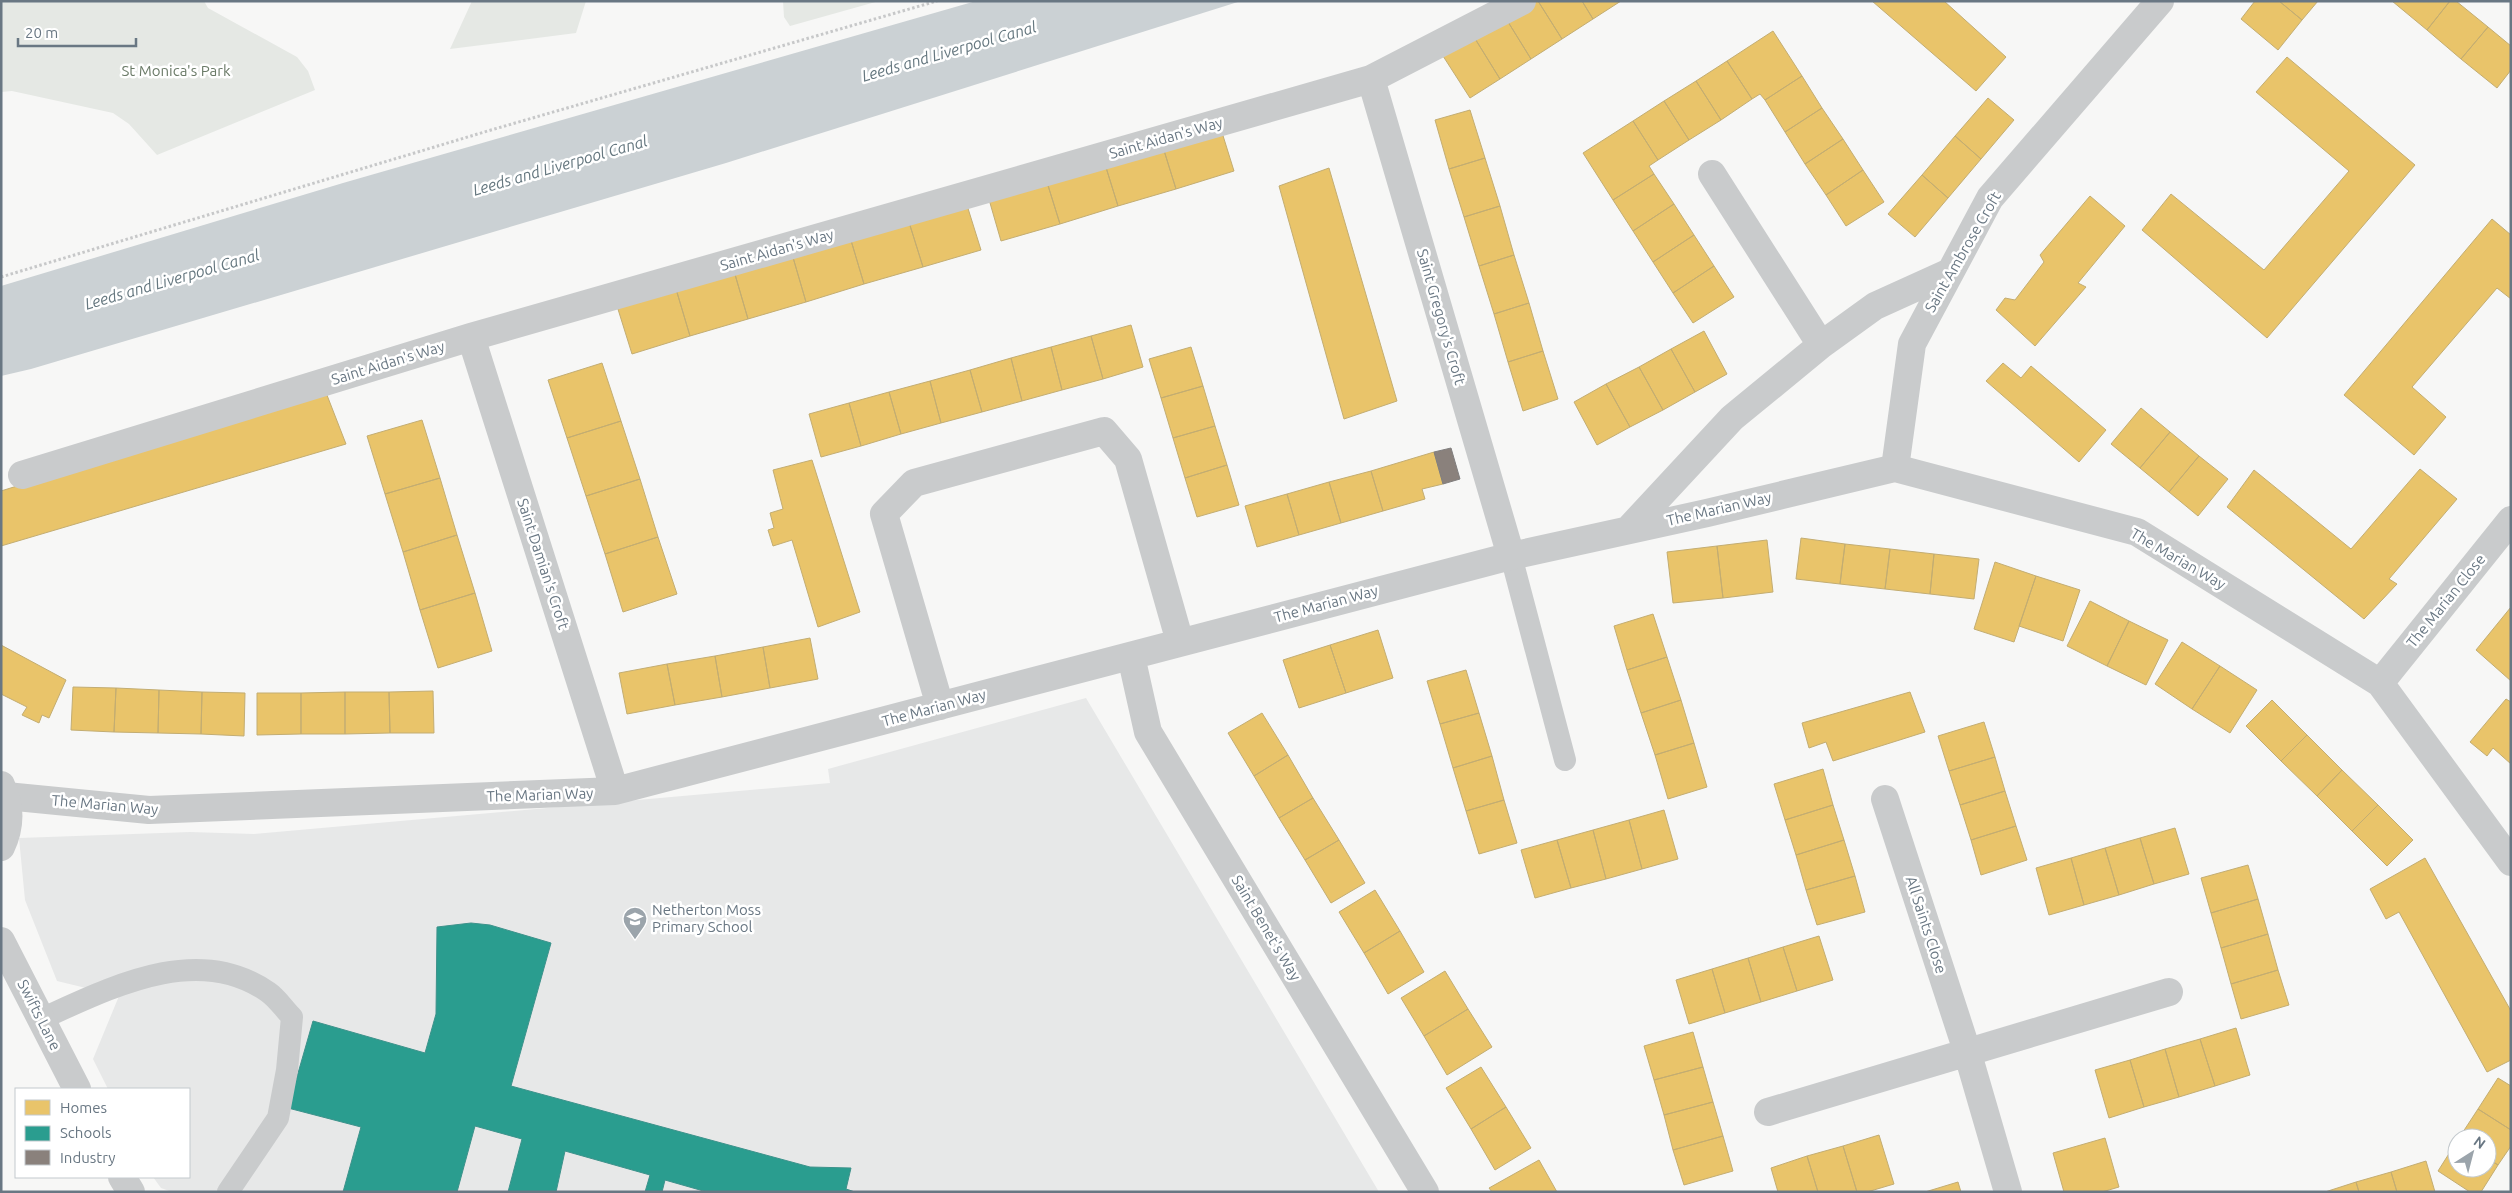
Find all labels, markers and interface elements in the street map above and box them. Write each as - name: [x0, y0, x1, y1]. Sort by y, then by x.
- scale bar: [18, 15, 135, 47]
- water label: Leeds and Liverpool Canal: [860, 17, 1039, 85]
- text: 20 m: [25, 24, 58, 41]
- park label: St Monica's Park: [122, 62, 231, 79]
- street label: Saint Aidan's Way: [1107, 113, 1225, 162]
- water label: Leeds and Liverpool Canal: [471, 131, 650, 199]
- street label: Saint Ambrose Croft: [1921, 188, 2004, 315]
- street label: Saint Aidan's Way: [718, 225, 836, 274]
- water label: Leeds and Liverpool Canal: [83, 245, 262, 313]
- street label: Saint Gregory's Croft: [1414, 247, 1469, 387]
- street label: Saint Aidan's Way: [329, 337, 446, 388]
- street label: The Marian Way: [1665, 488, 1773, 529]
- street label: Saint Damian's Croft: [514, 496, 573, 632]
- street label: The Marian Way: [2128, 524, 2229, 593]
- street label: The Marian Close: [2403, 551, 2488, 651]
- street label: The Marian Way: [1272, 581, 1380, 626]
- street label: The Marian Way: [880, 685, 988, 730]
- street label: The Marian Way: [486, 784, 594, 805]
- street label: The Marian Way: [51, 791, 159, 818]
- street label: Saint Benet's Way: [1228, 872, 1305, 983]
- street label: All Saints Close: [1903, 874, 1950, 976]
- place label: Netherton Moss Primary School: [652, 901, 761, 935]
- school or university icon: Netherton Moss Primary School: [622, 906, 648, 940]
- street label: Swifts Lane: [14, 977, 64, 1053]
- legend: [15, 1088, 190, 1178]
- text: Homes: [60, 1099, 107, 1116]
- text: Schools: [60, 1124, 111, 1141]
- north arrow: [2447, 1128, 2497, 1178]
- text: N: [2471, 1133, 2489, 1152]
- text: Industry: [60, 1149, 115, 1166]

